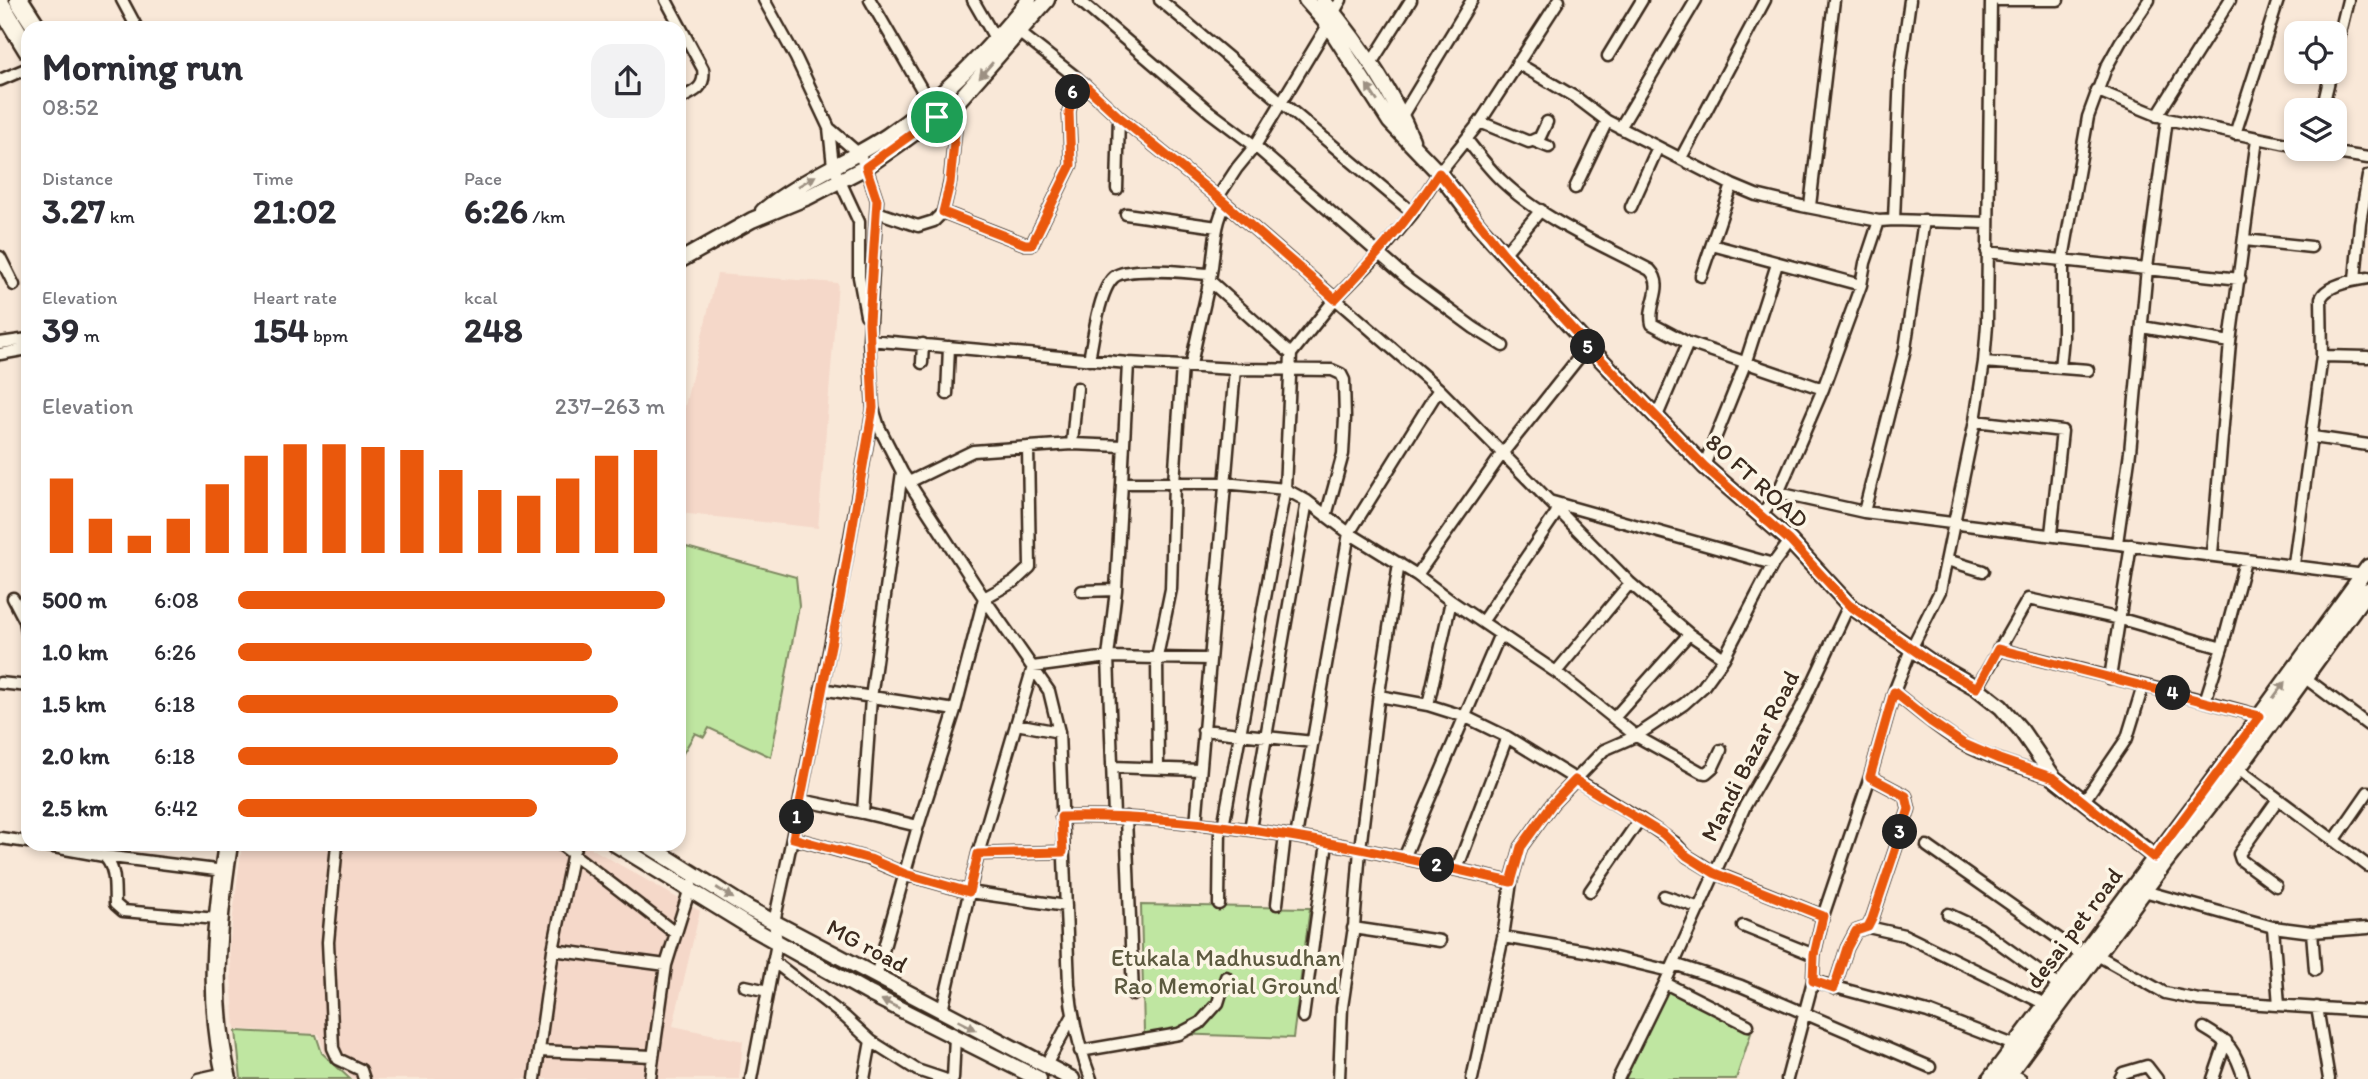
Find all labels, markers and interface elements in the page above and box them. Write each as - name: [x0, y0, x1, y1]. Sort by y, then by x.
- map controls: [2284, 21, 2347, 161]
- button: locate: [2284, 21, 2347, 84]
- text: Morning run: [42, 44, 243, 90]
- button: share: [591, 44, 665, 118]
- one-way arrow: [978, 61, 994, 79]
- pin: 6: [1056, 74, 1090, 110]
- text: 6: [1067, 80, 1078, 103]
- one-way arrow: [1366, 84, 1379, 103]
- pin: [907, 87, 967, 147]
- text: 08:52: [42, 93, 99, 121]
- icon: arrive: [918, 98, 956, 136]
- button: layers: [2284, 98, 2347, 161]
- text: Distance: [42, 167, 113, 190]
- text: Time: [253, 167, 294, 190]
- text: Pace: [464, 167, 502, 190]
- one-way arrow: [798, 175, 817, 188]
- text: 3.27: [42, 190, 105, 232]
- text: 21:02: [253, 190, 336, 232]
- text: 6:26: [464, 190, 528, 232]
- text: km: [105, 205, 135, 228]
- text: /km: [528, 205, 565, 228]
- text: Elevation: [42, 286, 118, 309]
- text: Heart rate: [253, 286, 337, 309]
- text: kcal: [464, 286, 498, 309]
- text: 39: [42, 309, 79, 351]
- text: 154: [253, 309, 309, 351]
- text: 248: [464, 309, 523, 351]
- text: m: [79, 324, 100, 347]
- text: bpm: [309, 324, 348, 347]
- pin: 5: [1570, 330, 1606, 364]
- text: 5: [1583, 335, 1592, 358]
- text: Elevation: [42, 392, 133, 420]
- text: 237–263 m: [555, 392, 665, 420]
- street label: 80 FT ROAD: [1700, 427, 1815, 534]
- text: 500 m: [42, 586, 107, 614]
- text: 6:08: [154, 586, 199, 614]
- text: 1.0 km: [42, 638, 108, 666]
- text: 6:26: [154, 638, 196, 666]
- street label: Mandi Bazar Road: [1694, 665, 1805, 846]
- pin: 4: [2156, 676, 2190, 710]
- text: 4: [2167, 681, 2178, 704]
- one-way arrow: [2272, 681, 2286, 699]
- text: 1.5 km: [42, 690, 106, 718]
- text: 6:18: [154, 690, 195, 718]
- text: 2.0 km: [42, 742, 110, 770]
- text: 6:18: [154, 742, 195, 770]
- text: 2.5 km: [42, 794, 107, 822]
- text: 6:42: [154, 794, 198, 822]
- pin: 1: [780, 800, 814, 834]
- text: 1: [792, 805, 801, 828]
- pin: 3: [1882, 814, 1918, 850]
- text: 3: [1894, 820, 1905, 843]
- pin: 2: [1420, 848, 1454, 882]
- text: 2: [1432, 853, 1442, 876]
- street label: desai pet road: [2019, 862, 2128, 994]
- one-way arrow: [715, 886, 734, 899]
- street label: MG road: [822, 912, 913, 979]
- park label: Etukala Madhusudhan Rao Memorial Ground: [1111, 943, 1341, 1000]
- one-way arrow: [880, 999, 900, 1010]
- one-way arrow: [957, 1020, 977, 1031]

